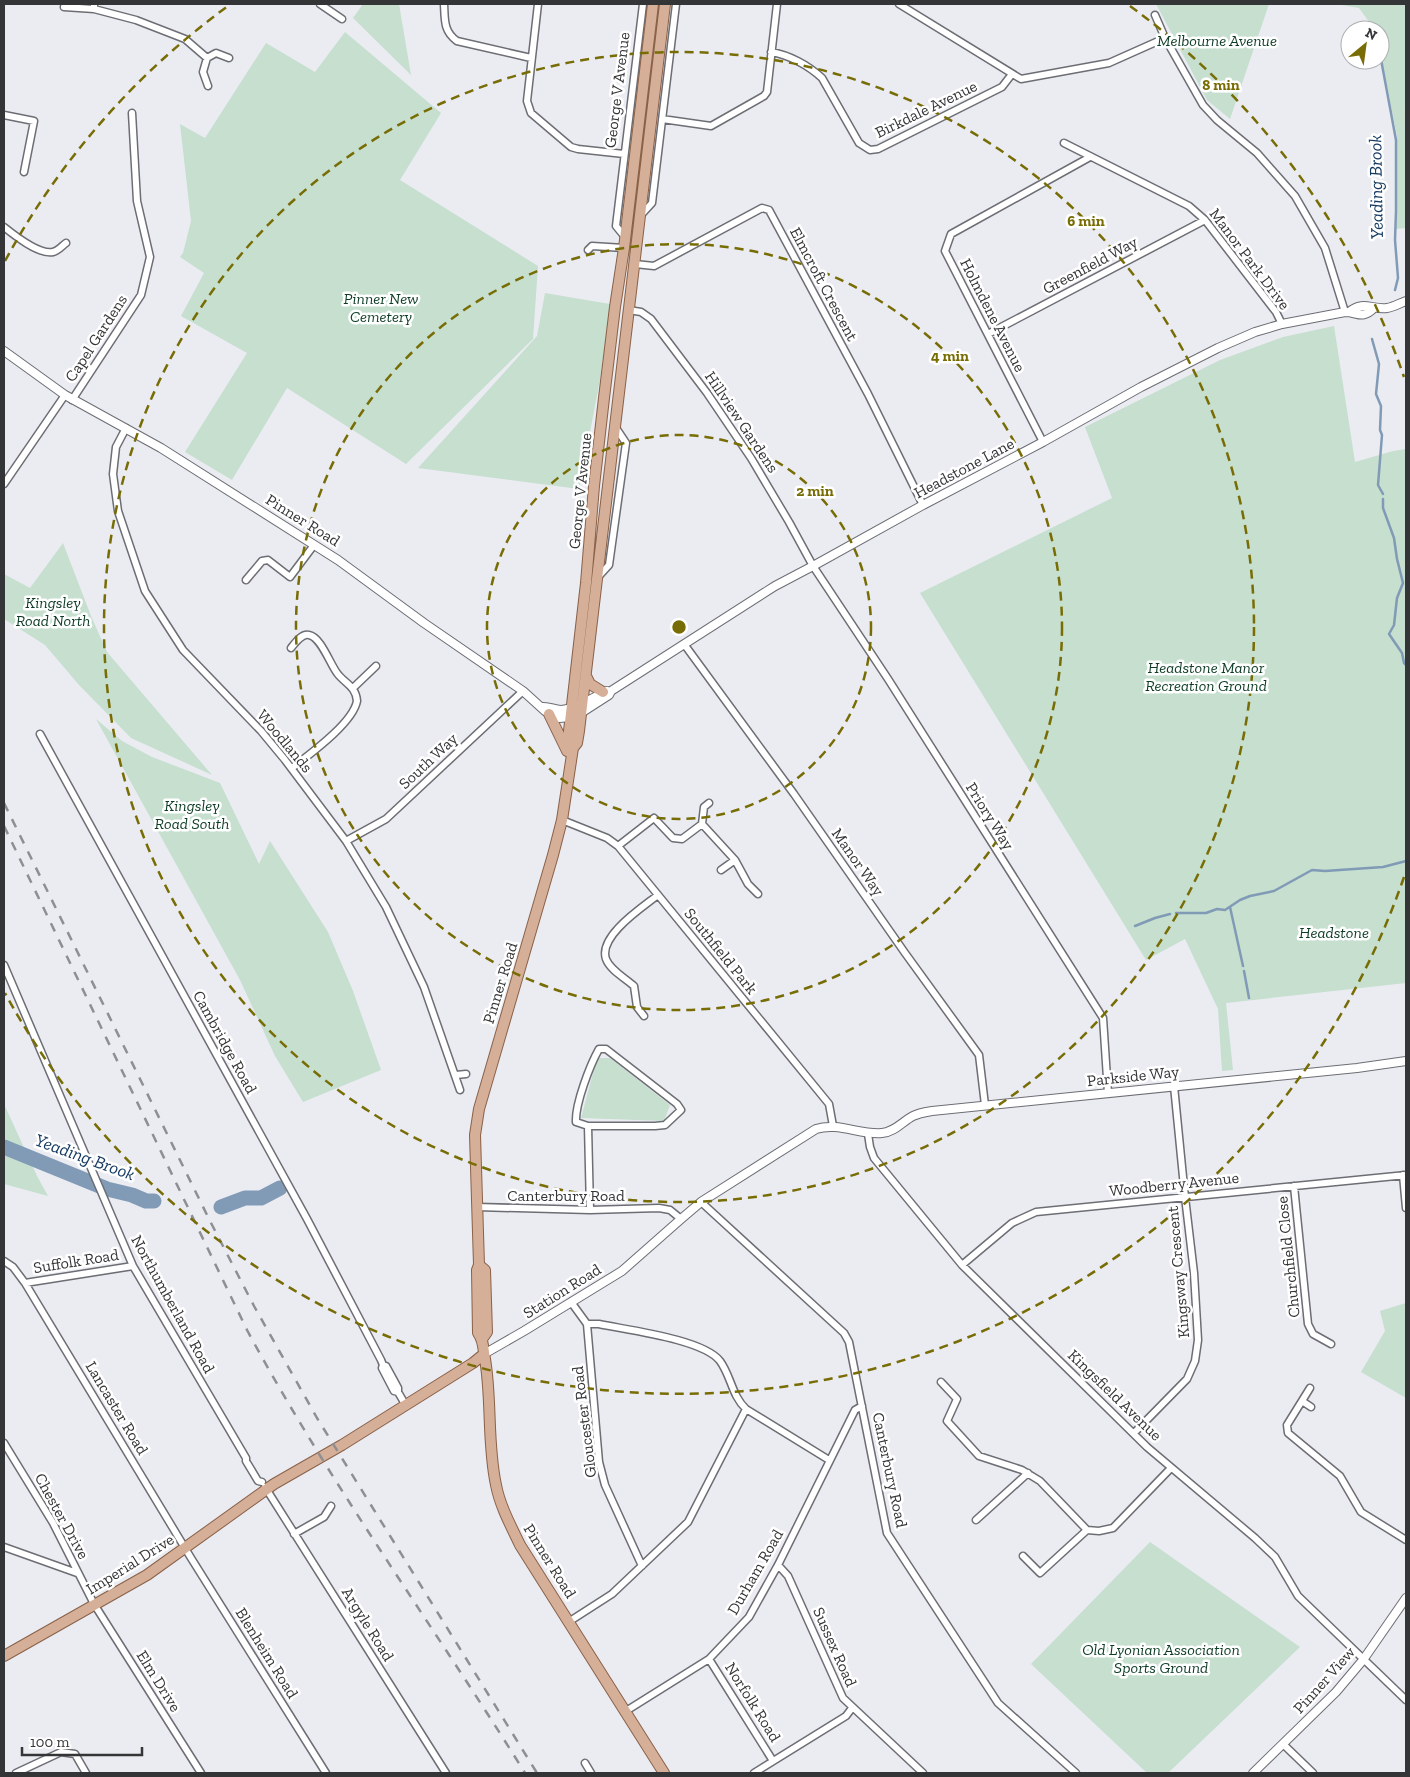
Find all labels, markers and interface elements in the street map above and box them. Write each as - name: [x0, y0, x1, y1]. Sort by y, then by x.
- north arrow: [1340, 20, 1390, 70]
- text: N: [1362, 24, 1380, 44]
- street label: George V Avenue: [600, 31, 634, 149]
- park label: Melbourne Avenue: [1157, 31, 1277, 50]
- street label: Birkdale Avenue: [872, 76, 980, 142]
- text: 8 min: [1202, 76, 1240, 94]
- water label: Yeading Brook: [1364, 135, 1388, 239]
- street label: Manor Park Drive: [1206, 204, 1294, 314]
- text: 6 min: [1067, 212, 1105, 230]
- street label: Elmcroft Crescent: [786, 224, 862, 344]
- street label: Greenfield Way: [1039, 232, 1141, 298]
- street label: Holmdene Avenue: [956, 255, 1030, 375]
- park label: Pinner New Cemetery: [343, 289, 419, 326]
- street label: Capel Gardens: [61, 291, 131, 385]
- text: 4 min: [931, 347, 969, 365]
- street label: Hillview Gardens: [701, 368, 783, 476]
- street label: George V Avenue: [564, 432, 596, 550]
- street label: Headstone Lane: [911, 434, 1017, 502]
- text: 2 min: [796, 482, 834, 500]
- street label: Pinner Road: [262, 490, 344, 550]
- park label: Kingsley Road North: [16, 593, 90, 630]
- centre of rings: [670, 618, 688, 636]
- park label: Headstone Manor Recreation Ground: [1145, 658, 1267, 695]
- street label: Woodlands: [253, 706, 317, 776]
- street label: South Way: [395, 728, 462, 793]
- street label: Priory Way: [962, 779, 1019, 854]
- park label: Kingsley Road South: [155, 796, 229, 833]
- street label: Manor Way: [828, 824, 889, 900]
- street label: Southfield Park: [680, 904, 762, 999]
- park label: Headstone: [1299, 923, 1369, 942]
- street label: Pinner Road: [479, 940, 521, 1026]
- street label: Cambridge Road: [189, 987, 261, 1097]
- street label: Parkside Way: [1086, 1062, 1181, 1090]
- water label: Yeading Brook: [32, 1129, 138, 1185]
- street label: Woodberry Avenue: [1108, 1168, 1240, 1200]
- street label: Canterbury Road: [507, 1186, 625, 1205]
- street label: Churchfield Close: [1272, 1195, 1304, 1319]
- street label: Kingsway Crescent: [1163, 1205, 1193, 1339]
- street label: Northumberland Road: [127, 1232, 219, 1376]
- street label: Suffolk Road: [32, 1245, 120, 1277]
- street label: Station Road: [520, 1260, 605, 1322]
- street label: Kingsfield Avenue: [1064, 1345, 1166, 1445]
- street label: Lancaster Road: [82, 1358, 152, 1458]
- street label: Gloucester Road: [568, 1365, 600, 1479]
- street label: Canterbury Road: [868, 1411, 912, 1530]
- street label: Chester Drive: [31, 1470, 93, 1562]
- street label: Pinner Road: [520, 1520, 580, 1602]
- street label: Durham Road: [723, 1526, 787, 1618]
- street label: Imperial Drive: [83, 1530, 177, 1598]
- street label: Argyle Road: [338, 1584, 398, 1665]
- street label: Blenheim Road: [232, 1604, 303, 1702]
- street label: Sussex Road: [809, 1604, 861, 1690]
- park label: Old Lyonian Association Sports Ground: [1082, 1640, 1240, 1677]
- street label: Pinner View: [1289, 1642, 1359, 1717]
- street label: Elm Drive: [133, 1647, 185, 1715]
- street label: Norfolk Road: [721, 1659, 785, 1745]
- scale bar: [22, 1724, 142, 1756]
- text: 100 m: [30, 1733, 69, 1751]

